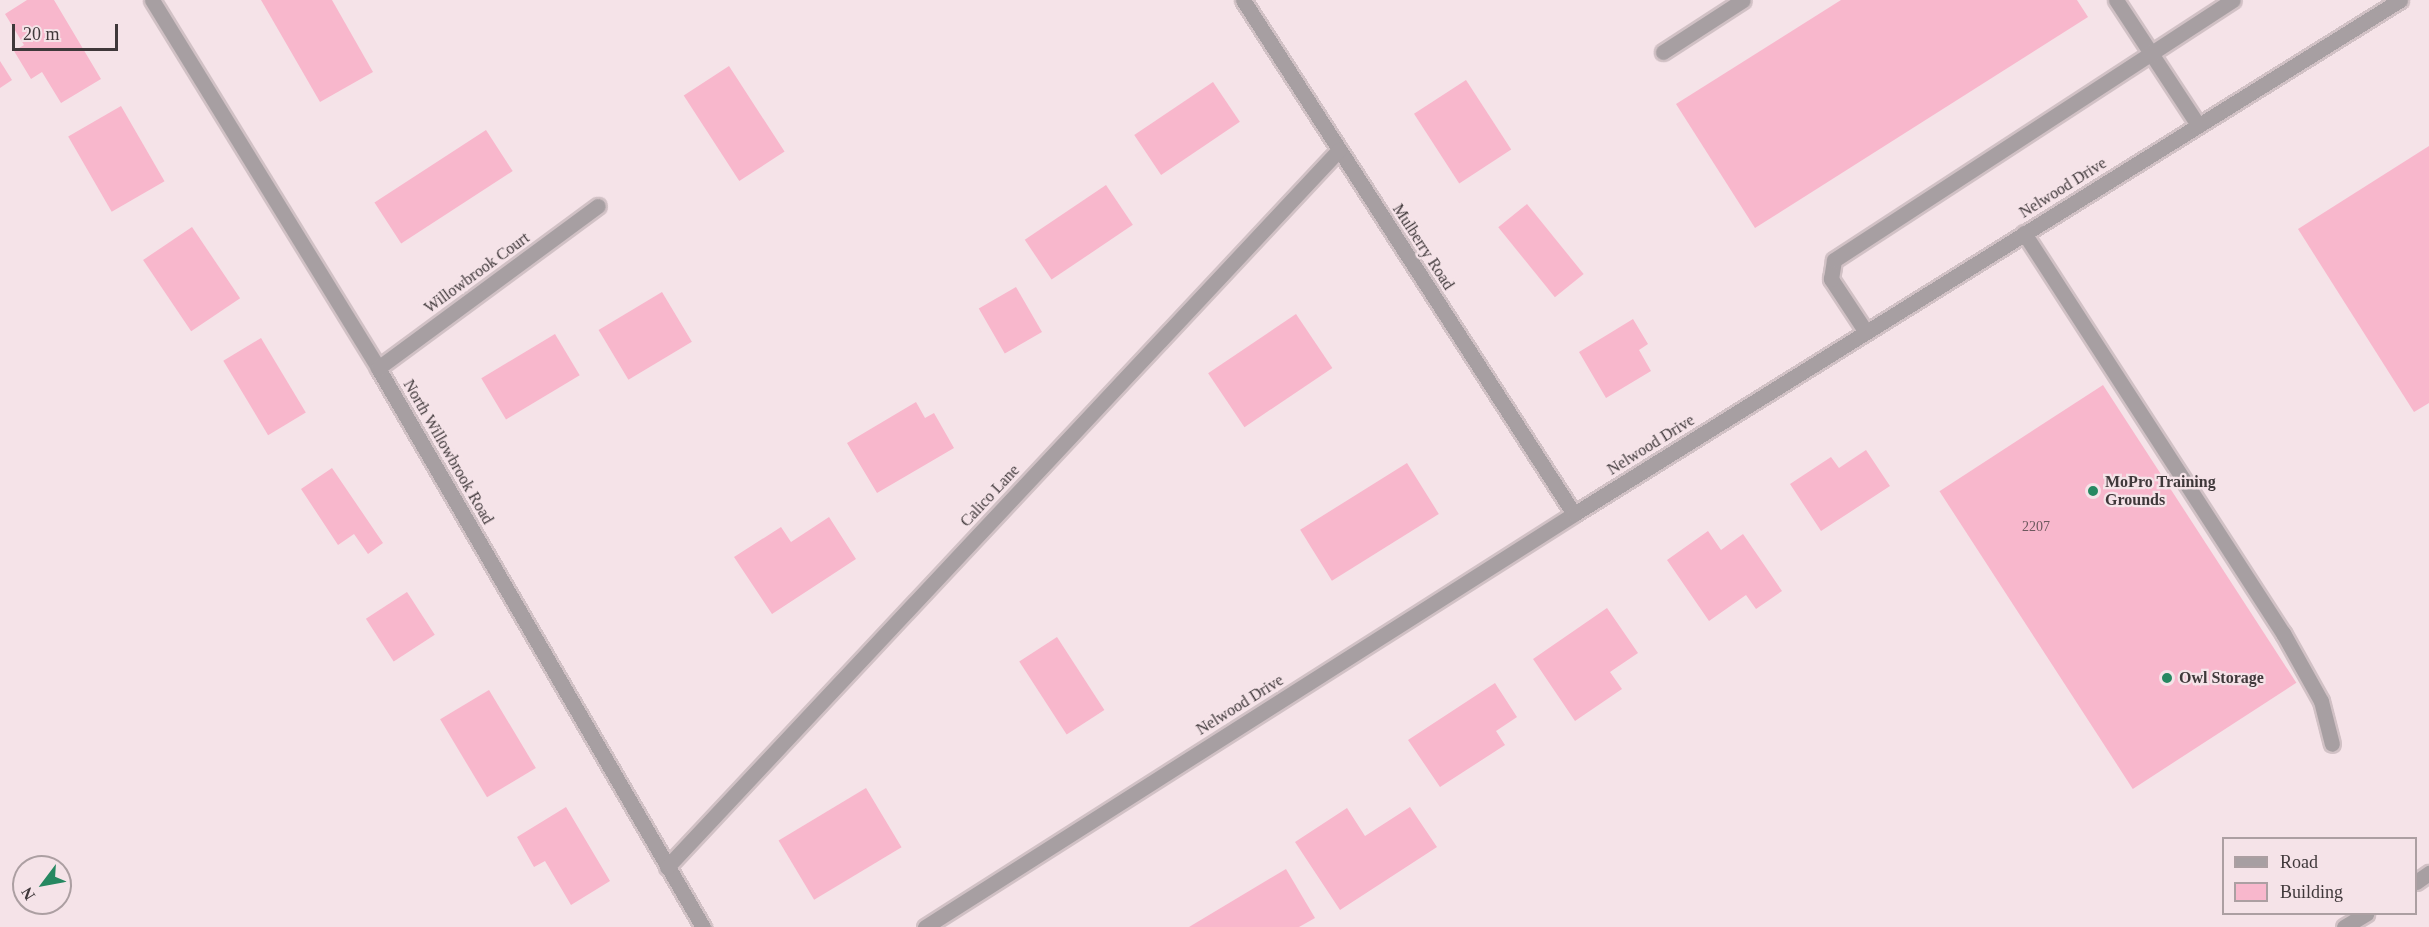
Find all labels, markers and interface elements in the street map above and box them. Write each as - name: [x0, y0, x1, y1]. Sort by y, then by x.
- scale bar: [15, 12, 122, 50]
- text: 20 m: [23, 24, 60, 44]
- street label: Nelwood Drive: [2016, 154, 2110, 222]
- street label: Mulberry Road: [1388, 201, 1458, 293]
- street label: Willowbrook Court: [421, 228, 533, 318]
- street label: North Willowbrook Road: [399, 376, 497, 528]
- street label: Nelwood Drive: [1604, 411, 1698, 479]
- street label: Calico Lane: [956, 461, 1024, 531]
- place label: MoPro Training Grounds: [2105, 472, 2216, 510]
- marker: MoPro Training Grounds: [2086, 484, 2100, 498]
- house number: 2207: [2022, 519, 2050, 535]
- place label: Owl Storage: [2179, 668, 2264, 688]
- street label: Nelwood Drive: [1193, 671, 1287, 739]
- marker: Owl Storage: [2160, 671, 2174, 685]
- legend: [2222, 837, 2417, 915]
- text: Road: [2280, 852, 2318, 872]
- north arrow: [12, 855, 72, 915]
- text: Building: [2280, 882, 2343, 902]
- text: N: [18, 884, 38, 903]

